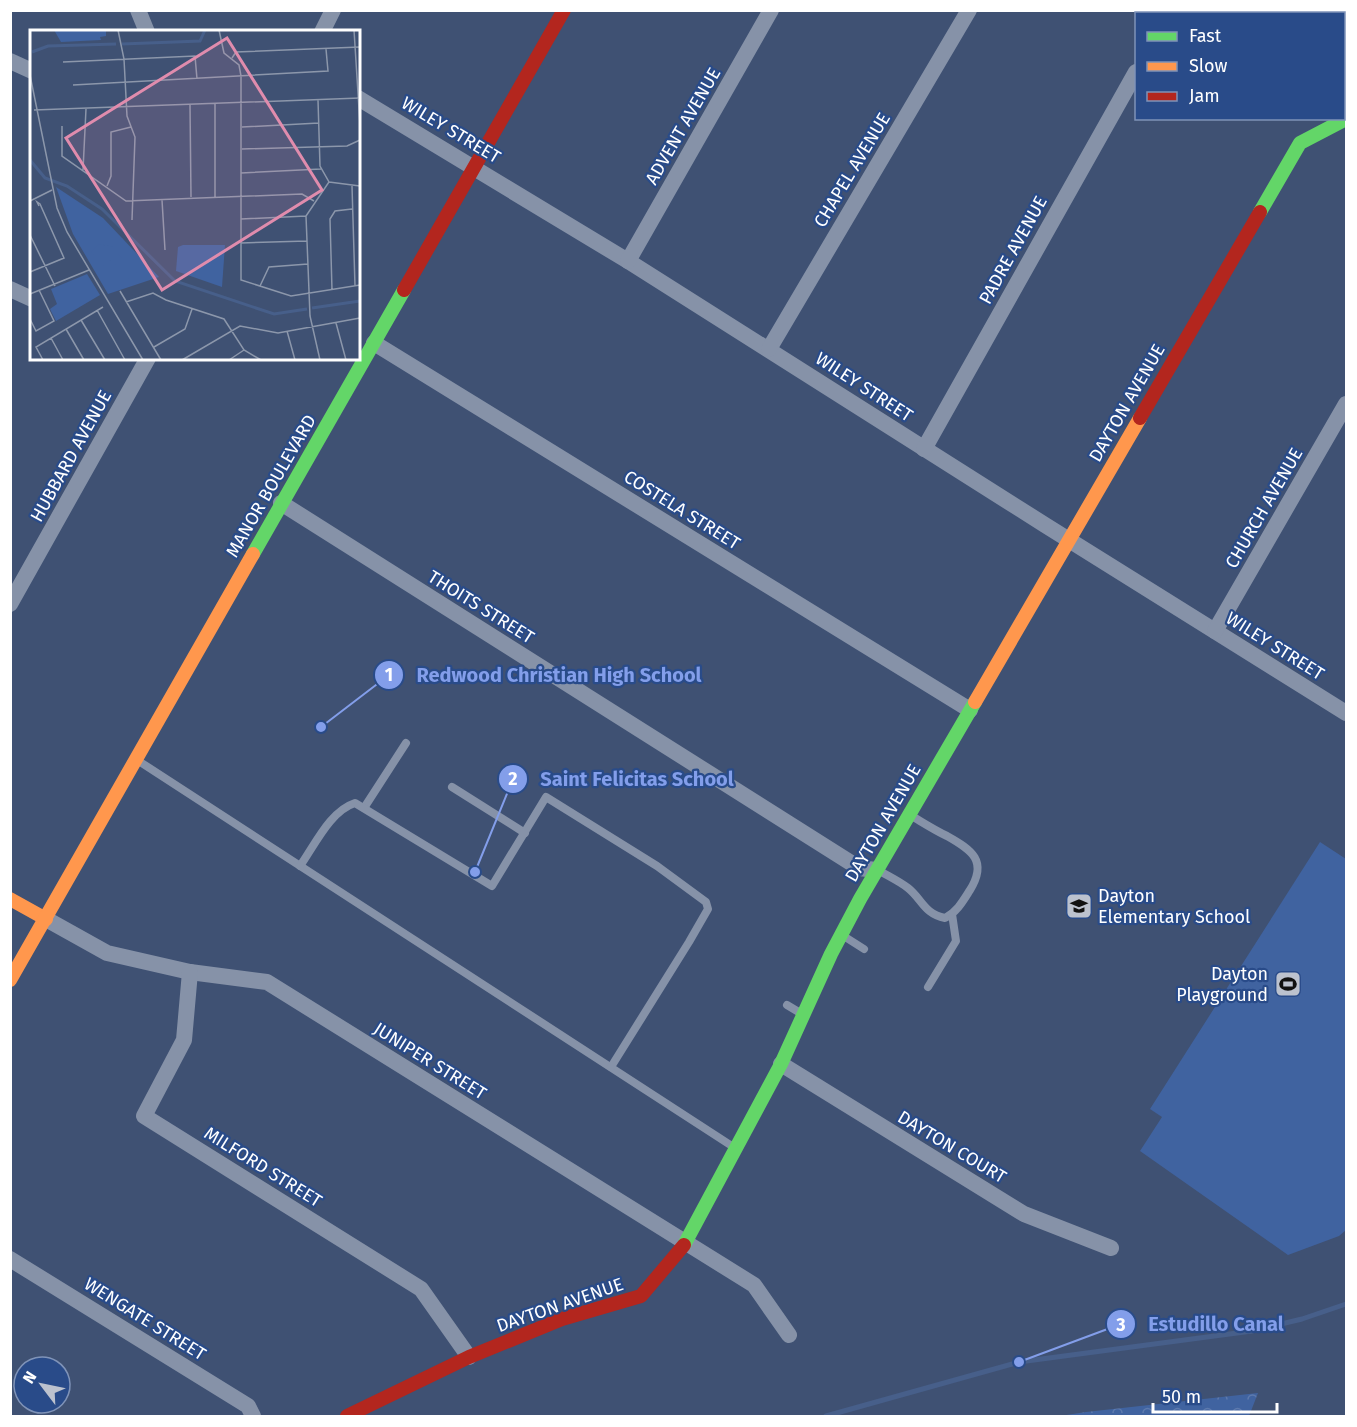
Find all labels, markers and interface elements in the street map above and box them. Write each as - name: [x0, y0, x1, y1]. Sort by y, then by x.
- legend: [1135, 12, 1345, 120]
- text: Fast: [1189, 25, 1222, 47]
- inset map: [30, 30, 360, 360]
- text: Slow: [1189, 55, 1228, 77]
- street label: ADVENT AVENUE: [641, 64, 725, 188]
- text: Jam: [1189, 85, 1220, 107]
- street label: WILEY STREET: [398, 92, 505, 169]
- street label: CHAPEL AVENUE: [809, 109, 895, 231]
- street label: PADRE AVENUE: [974, 192, 1052, 308]
- street label: DAYTON AVENUE: [1084, 340, 1170, 466]
- street label: WILEY STREET: [811, 347, 917, 427]
- street label: HUBBARD AVENUE: [26, 386, 116, 526]
- street label: MANOR BOULEVARD: [221, 411, 321, 561]
- street label: CHURCH AVENUE: [1221, 444, 1307, 572]
- street label: COSTELA STREET: [620, 465, 745, 555]
- street label: THOITS STREET: [424, 566, 539, 649]
- street label: WILEY STREET: [1222, 607, 1329, 685]
- callout: Redwood Christian High School: [374, 656, 713, 694]
- text: Redwood Christian High School: [416, 663, 702, 687]
- text: 1: [385, 664, 393, 686]
- callout: Saint Felicitas School: [498, 760, 746, 798]
- street label: DAYTON AVENUE: [840, 760, 926, 886]
- text: Saint Felicitas School: [540, 767, 734, 791]
- text: 2: [508, 768, 518, 790]
- place label: Dayton Elementary School: [1098, 885, 1250, 928]
- school or university icon: Dayton Elementary School: [1064, 891, 1094, 921]
- place label: Dayton Playground: [1176, 963, 1268, 1006]
- sports icon: Dayton Playground: [1273, 969, 1303, 999]
- street label: JUNIPER STREET: [369, 1018, 491, 1105]
- street label: DAYTON COURT: [894, 1106, 1011, 1188]
- street label: MILFORD STREET: [200, 1122, 327, 1212]
- street label: WENGATE STREET: [80, 1273, 211, 1366]
- street label: DAYTON AVENUE: [494, 1273, 626, 1337]
- callout: Estudillo Canal: [1106, 1305, 1295, 1343]
- text: Estudillo Canal: [1148, 1312, 1284, 1336]
- text: 3: [1115, 1314, 1126, 1336]
- north arrow: [12, 1355, 72, 1415]
- text: N: [19, 1368, 41, 1387]
- scale bar: [1153, 1376, 1278, 1414]
- text: 50 m: [1162, 1386, 1201, 1408]

